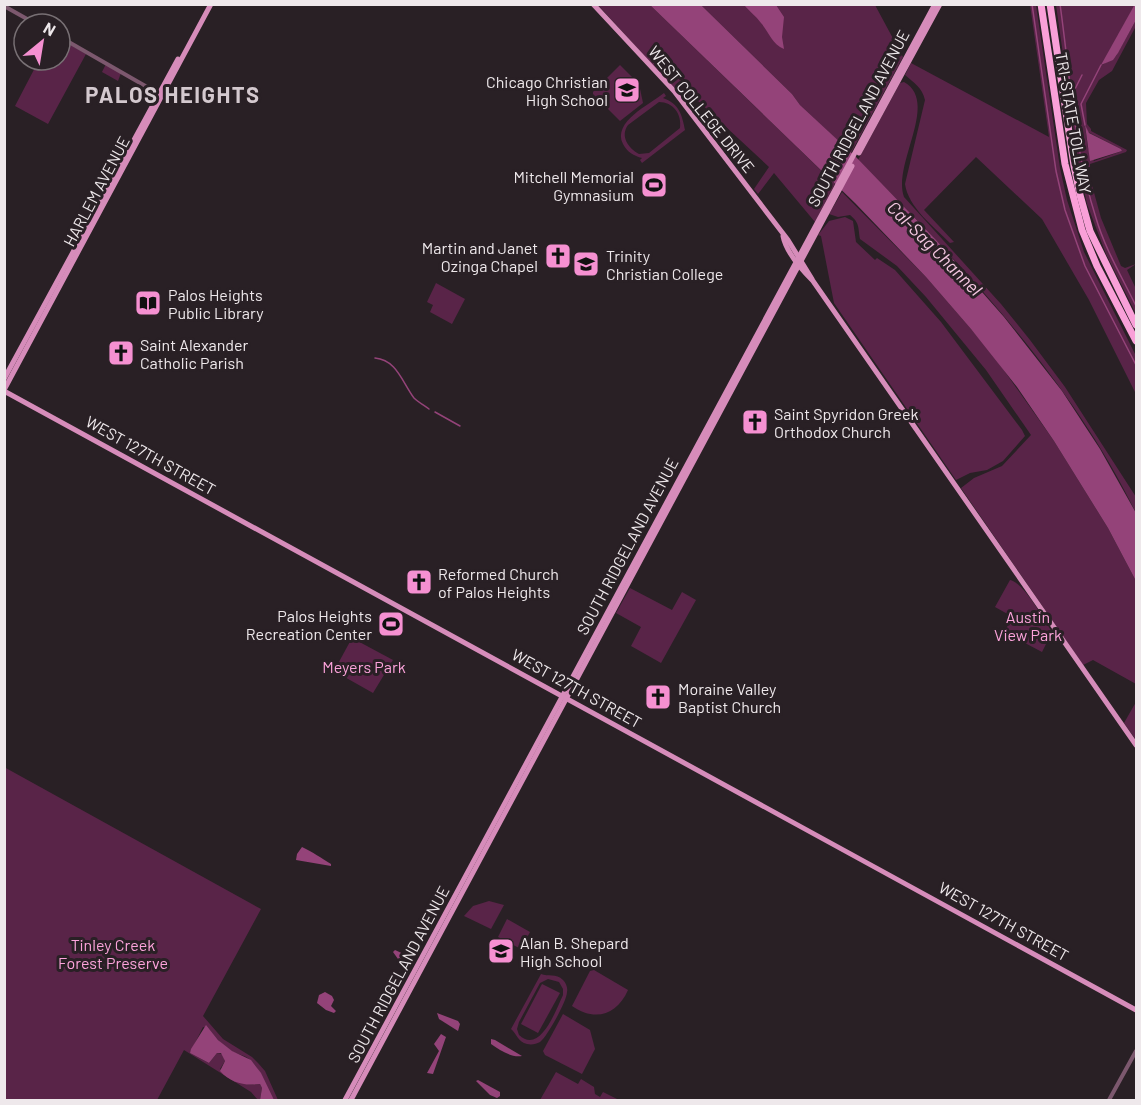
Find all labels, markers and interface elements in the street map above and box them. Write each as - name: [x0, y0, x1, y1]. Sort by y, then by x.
- north arrow: [12, 12, 72, 72]
- text: N: [40, 18, 59, 39]
- street label: SOUTH RIDGELAND AVENUE: [803, 26, 913, 210]
- street label: WEST COLLEGE DRIVE: [645, 42, 759, 176]
- street label: TRI-STATE TOLLWAY: [1052, 51, 1096, 195]
- place label: Chicago Christian High School: [486, 72, 608, 109]
- school or university icon: Chicago Christian High School: [612, 75, 642, 105]
- district label: PALOS HEIGHTS: [85, 81, 261, 107]
- street label: HARLEM AVENUE: [59, 133, 133, 249]
- place label: Mitchell Memorial Gymnasium: [513, 167, 634, 204]
- sports icon: Mitchell Memorial Gymnasium: [639, 170, 669, 200]
- water label: Cal-Sag Channel: [883, 196, 987, 300]
- place label: Martin and Janet Ozinga Chapel: [422, 238, 538, 275]
- church icon: Martin and Janet Ozinga Chapel: [543, 241, 573, 271]
- place label: Trinity Christian College: [606, 246, 723, 283]
- school or university icon: Trinity Christian College: [571, 249, 601, 279]
- place label: Palos Heights Public Library: [168, 285, 264, 322]
- library icon: Palos Heights Public Library: [133, 288, 163, 318]
- place label: Saint Alexander Catholic Parish: [140, 335, 248, 372]
- church icon: Saint Alexander Catholic Parish: [106, 338, 136, 368]
- place label: Saint Spyridon Greek Orthodox Church: [774, 404, 918, 441]
- church icon: Saint Spyridon Greek Orthodox Church: [740, 407, 770, 437]
- street label: WEST 127TH STREET: [83, 411, 219, 499]
- street label: SOUTH RIDGELAND AVENUE: [572, 454, 682, 638]
- place label: Reformed Church of Palos Heights: [438, 564, 559, 601]
- church icon: Reformed Church of Palos Heights: [404, 567, 434, 597]
- place label: Palos Heights Recreation Center: [246, 606, 372, 643]
- park label: Austin View Park: [994, 607, 1062, 644]
- sports icon: Palos Heights Recreation Center: [376, 609, 406, 639]
- street label: WEST 127TH STREET: [509, 644, 645, 732]
- park label: Meyers Park: [322, 657, 406, 676]
- place label: Moraine Valley Baptist Church: [678, 679, 781, 716]
- church icon: Moraine Valley Baptist Church: [643, 682, 673, 712]
- street label: WEST 127TH STREET: [936, 877, 1072, 965]
- street label: SOUTH RIDGELAND AVENUE: [343, 882, 453, 1066]
- place label: Alan B. Shepard High School: [520, 933, 629, 970]
- park label: Tinley Creek Forest Preserve: [58, 935, 168, 972]
- school or university icon: Alan B. Shepard High School: [486, 936, 516, 966]

